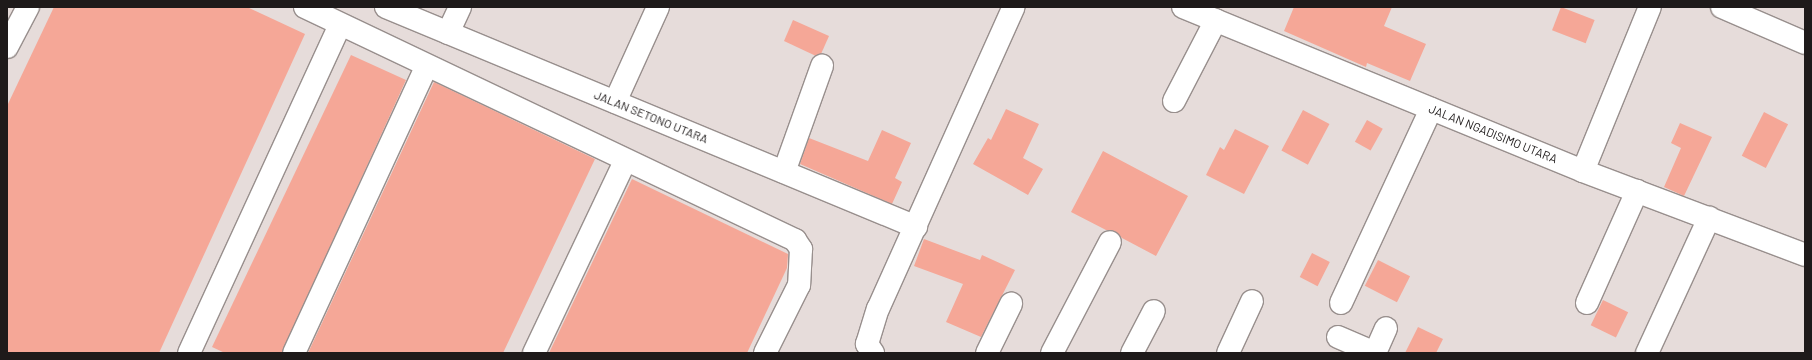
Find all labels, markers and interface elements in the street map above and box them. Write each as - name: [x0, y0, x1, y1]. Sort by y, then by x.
- street label: JALAN SETONO UTARA: [592, 88, 710, 146]
- street label: JALAN NGADISIMO UTARA: [1427, 102, 1559, 166]

